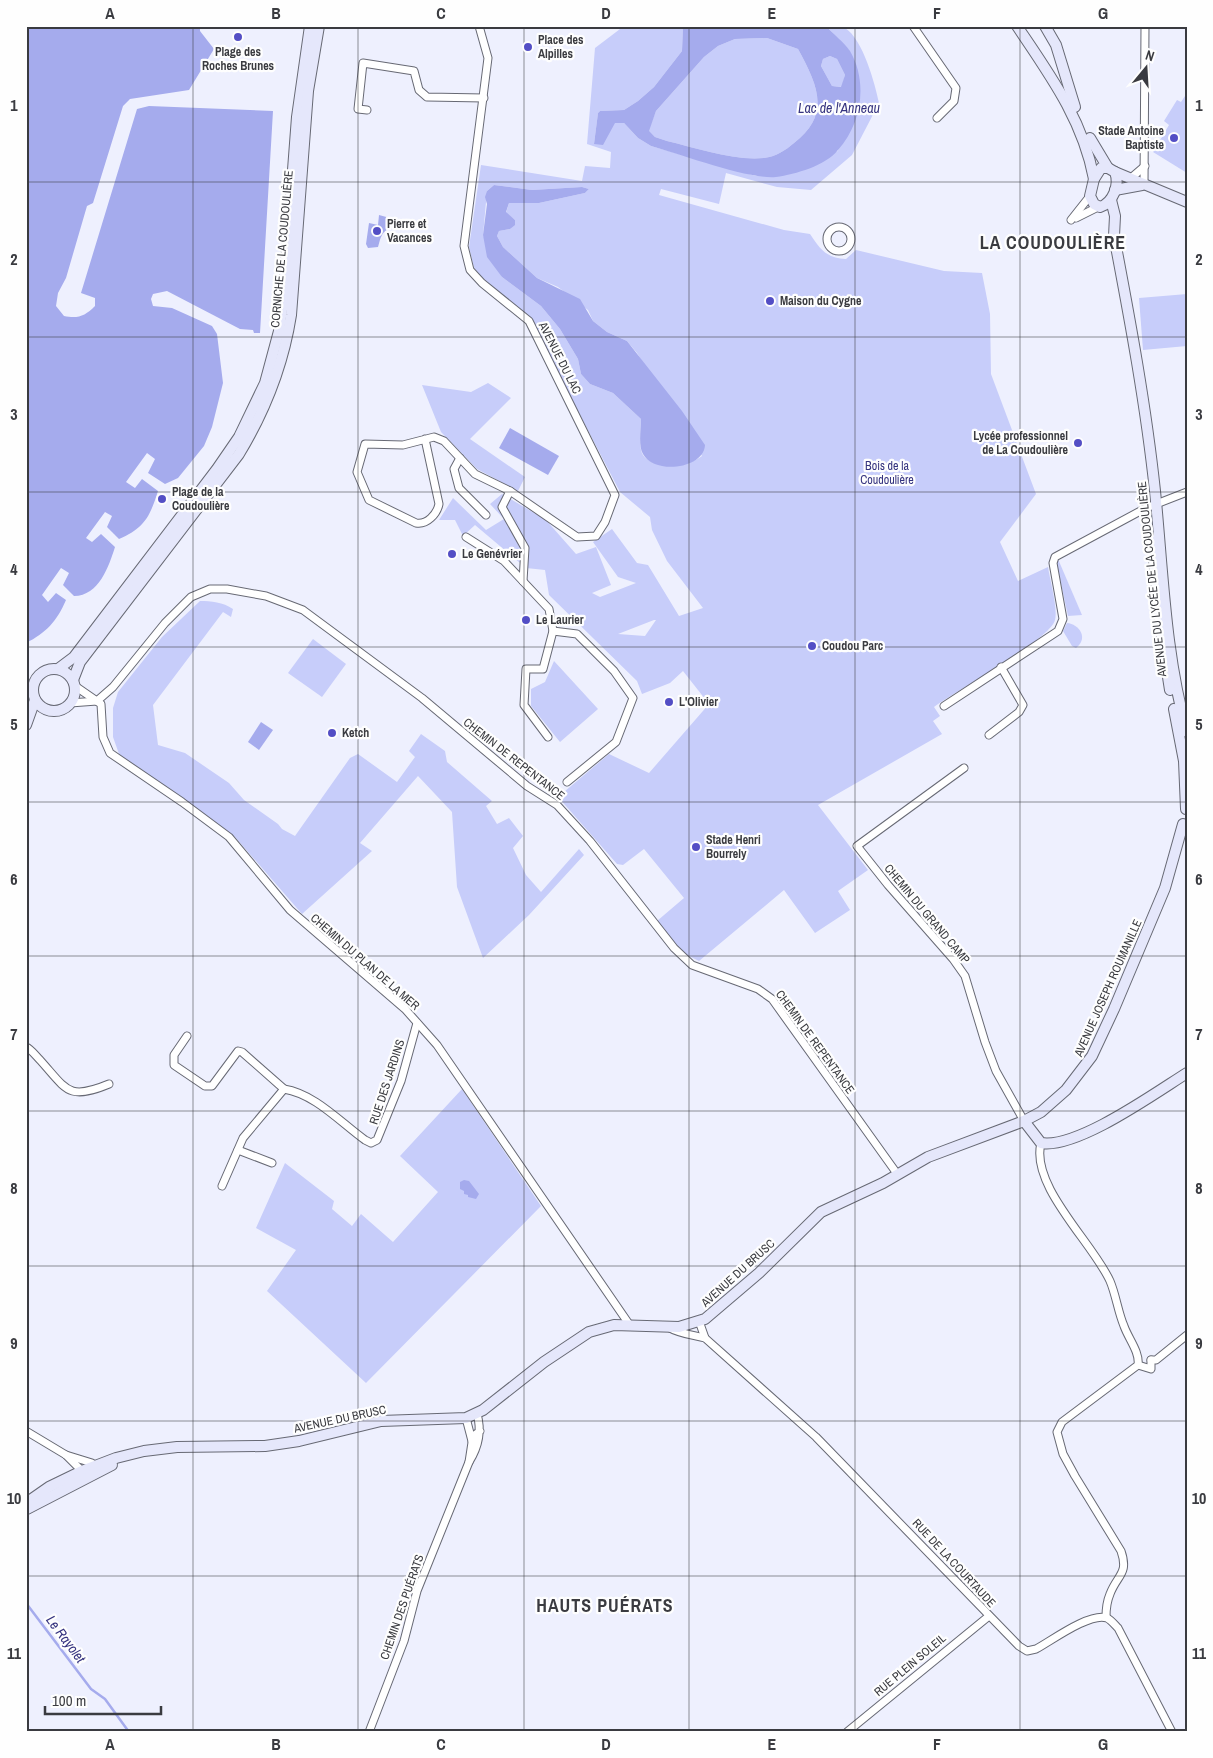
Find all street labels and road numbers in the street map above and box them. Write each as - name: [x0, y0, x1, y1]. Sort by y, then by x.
- street label: CORNICHE DE LA COUDOULIÈRE: [267, 170, 297, 328]
- street label: AVENUE DU LAC: [535, 318, 585, 397]
- street label: AVENUE DU LYCÉE DE LA COUDOULIÈRE: [1134, 480, 1170, 679]
- street label: CHEMIN DE REPENTANCE: [460, 714, 568, 804]
- street label: CHEMIN DU GRAND CAMP: [881, 861, 974, 967]
- street label: CHEMIN DU PLAN DE LA MER: [307, 910, 423, 1014]
- street label: AVENUE JOSEPH ROUMANILLE: [1070, 917, 1146, 1060]
- street label: CHEMIN DE REPENTANCE: [772, 987, 858, 1097]
- street label: RUE DES JARDINS: [366, 1037, 408, 1127]
- street label: AVENUE DU BRUSC: [697, 1236, 778, 1311]
- street label: AVENUE DU BRUSC: [291, 1401, 388, 1437]
- street label: RUE DE LA COURTAUDE: [909, 1515, 999, 1611]
- street label: CHEMIN DES PUÉRATS: [376, 1552, 428, 1662]
- street label: RUE PLEIN SOLEIL: [871, 1630, 950, 1700]

